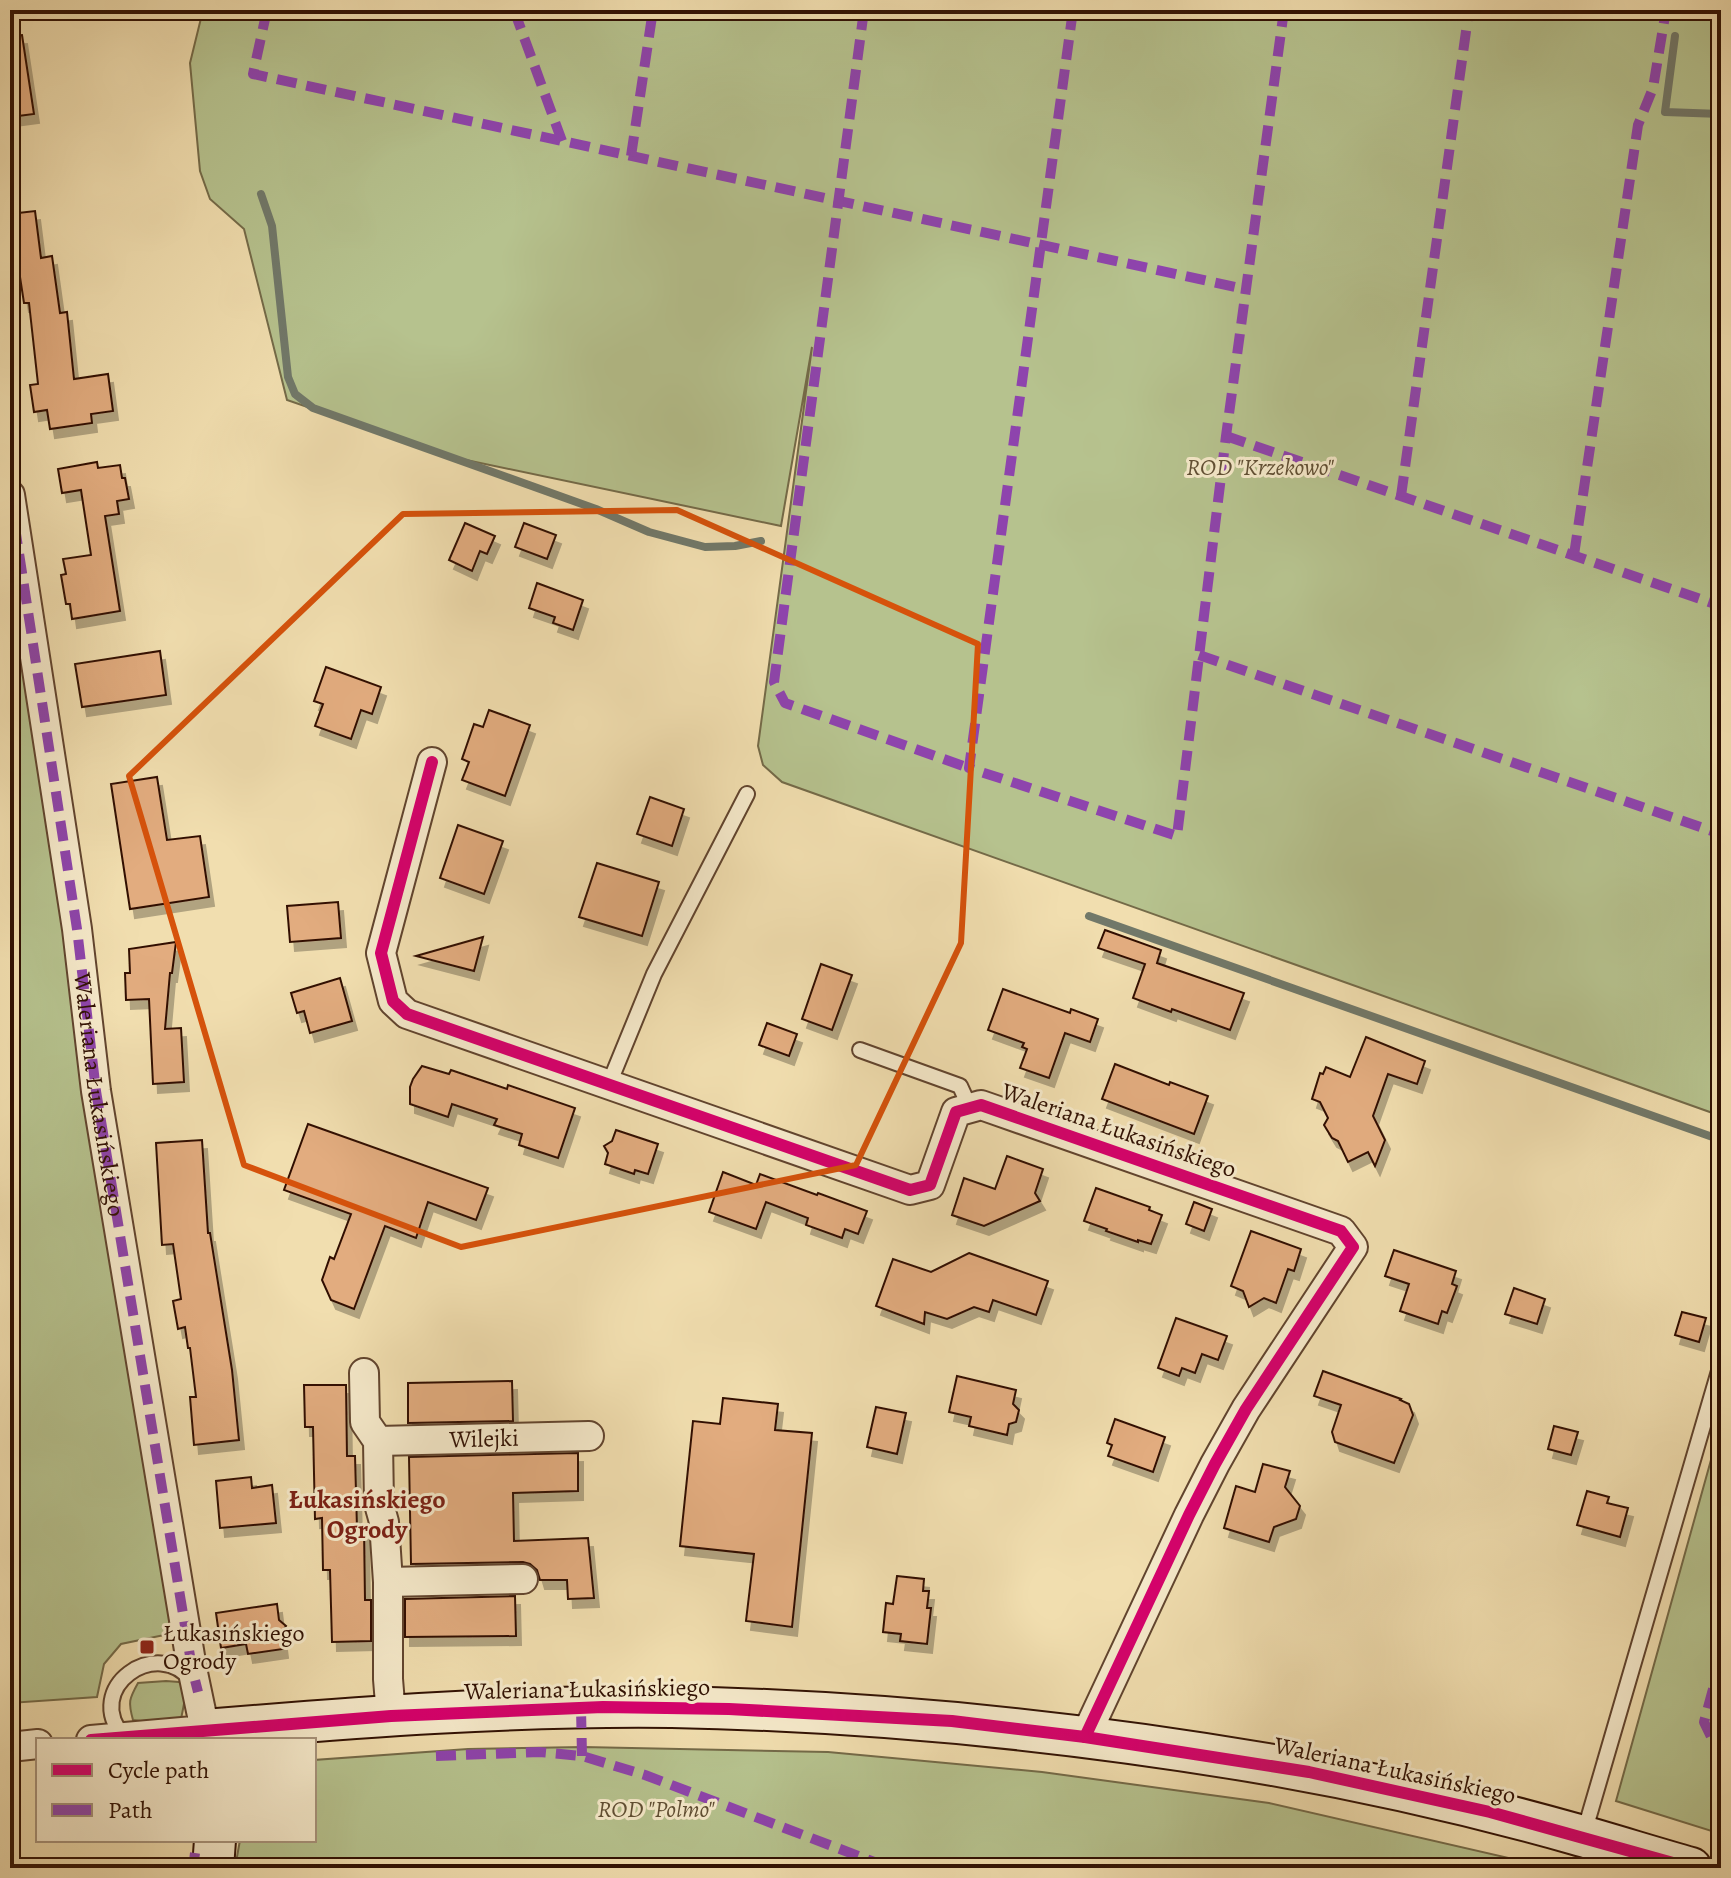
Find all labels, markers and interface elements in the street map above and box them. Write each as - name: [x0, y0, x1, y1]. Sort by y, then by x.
- park label: ROD "Krzekowo": [1186, 451, 1335, 483]
- street label: Waleriana Łukasińskiego: [66, 970, 133, 1219]
- street label: Waleriana Łukasińskiego: [997, 1074, 1241, 1185]
- street label: Wilejki: [448, 1422, 519, 1455]
- district label: Łukasińskiego Ogrody: [288, 1482, 446, 1547]
- place label: Łukasińskiego Ogrody: [163, 1617, 305, 1677]
- marker: Łukasińskiego Ogrody: [138, 1638, 156, 1656]
- street label: Waleriana Łukasińskiego: [463, 1671, 710, 1707]
- street label: Waleriana Łukasińskiego: [1270, 1729, 1519, 1811]
- legend: [36, 1738, 316, 1842]
- text: Cycle path: [108, 1754, 209, 1786]
- park label: ROD "Polmo": [597, 1793, 715, 1825]
- text: Path: [108, 1794, 153, 1826]

